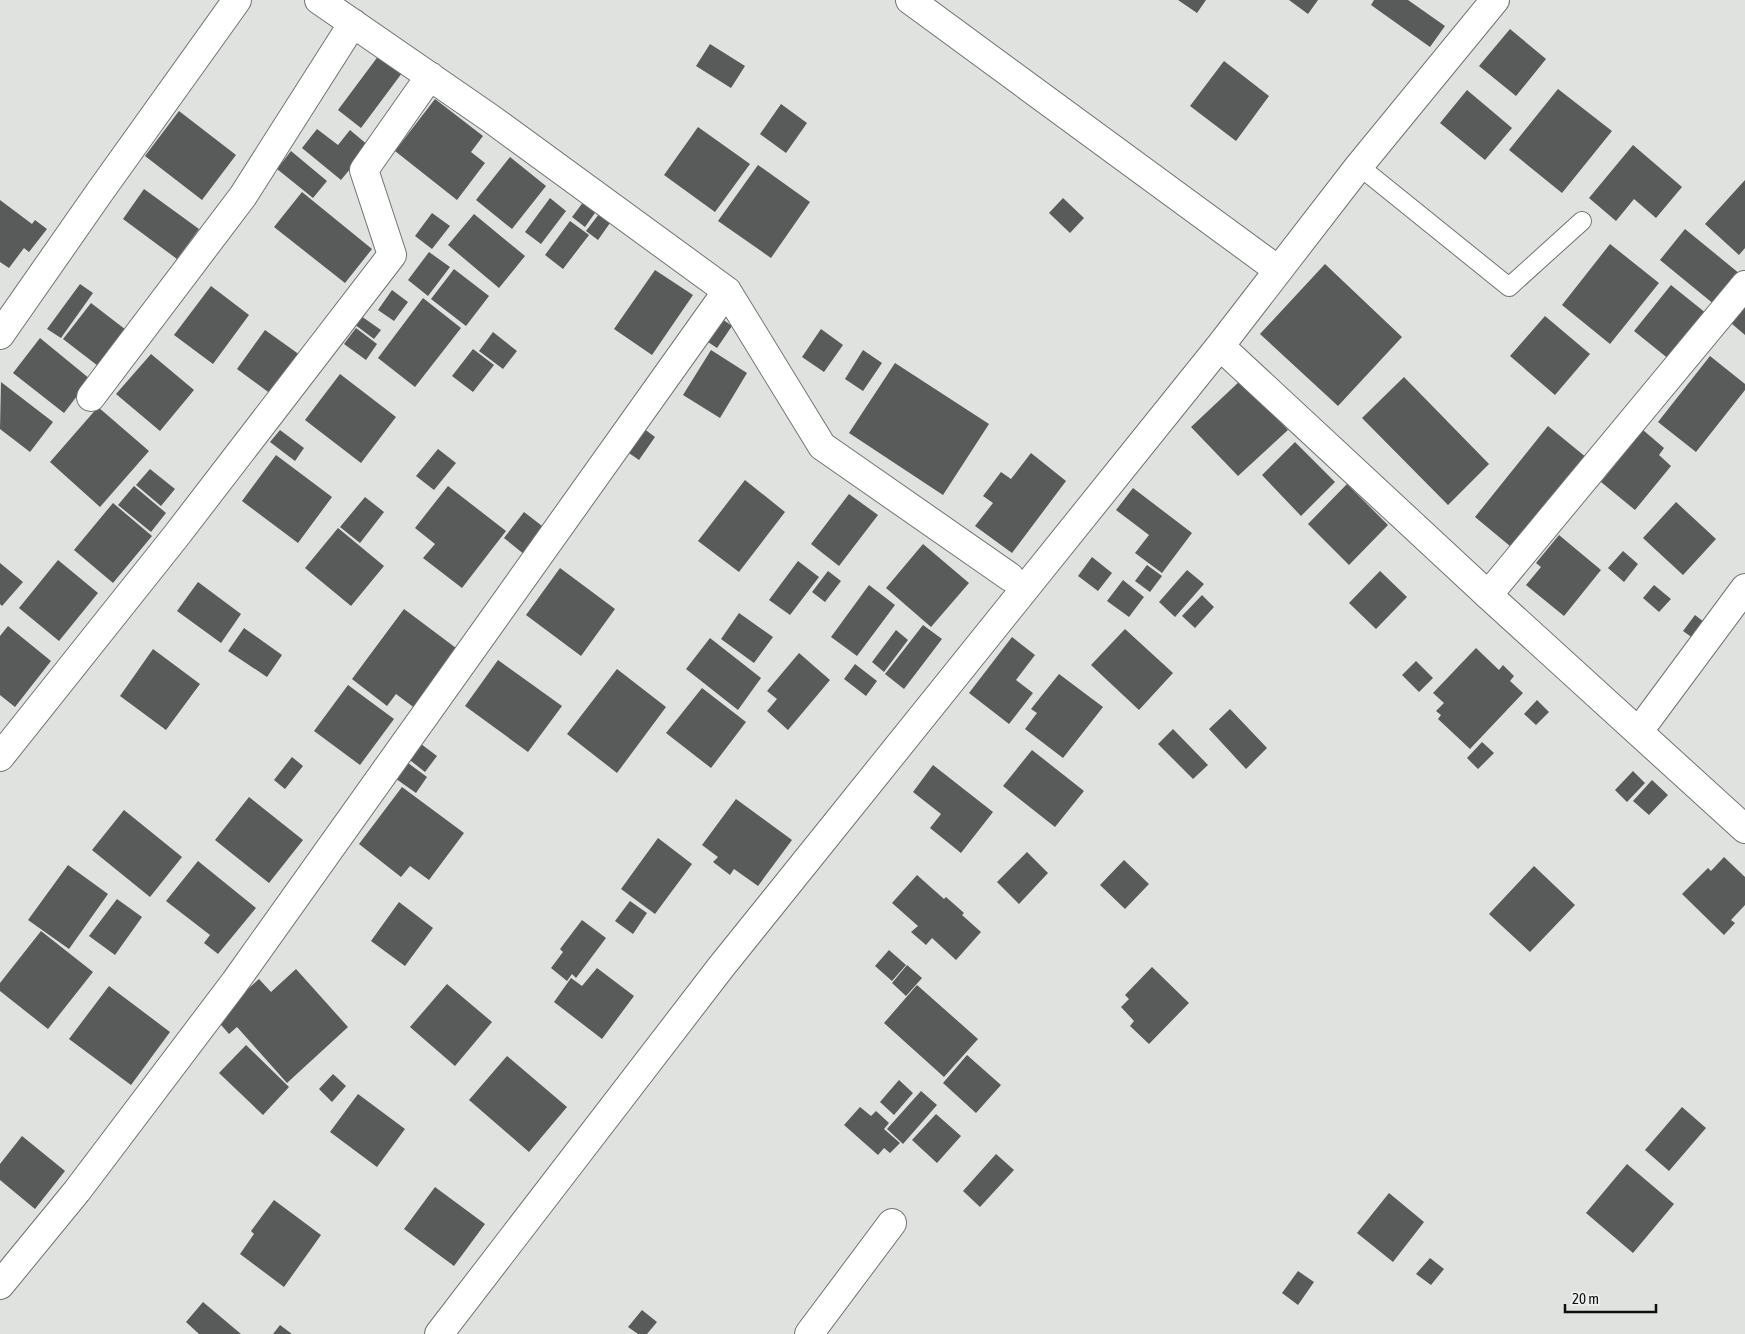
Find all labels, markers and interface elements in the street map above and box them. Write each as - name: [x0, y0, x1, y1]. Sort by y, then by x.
- scale bar: [1565, 1282, 1656, 1314]
- text: 20 m: [1572, 1290, 1599, 1307]

